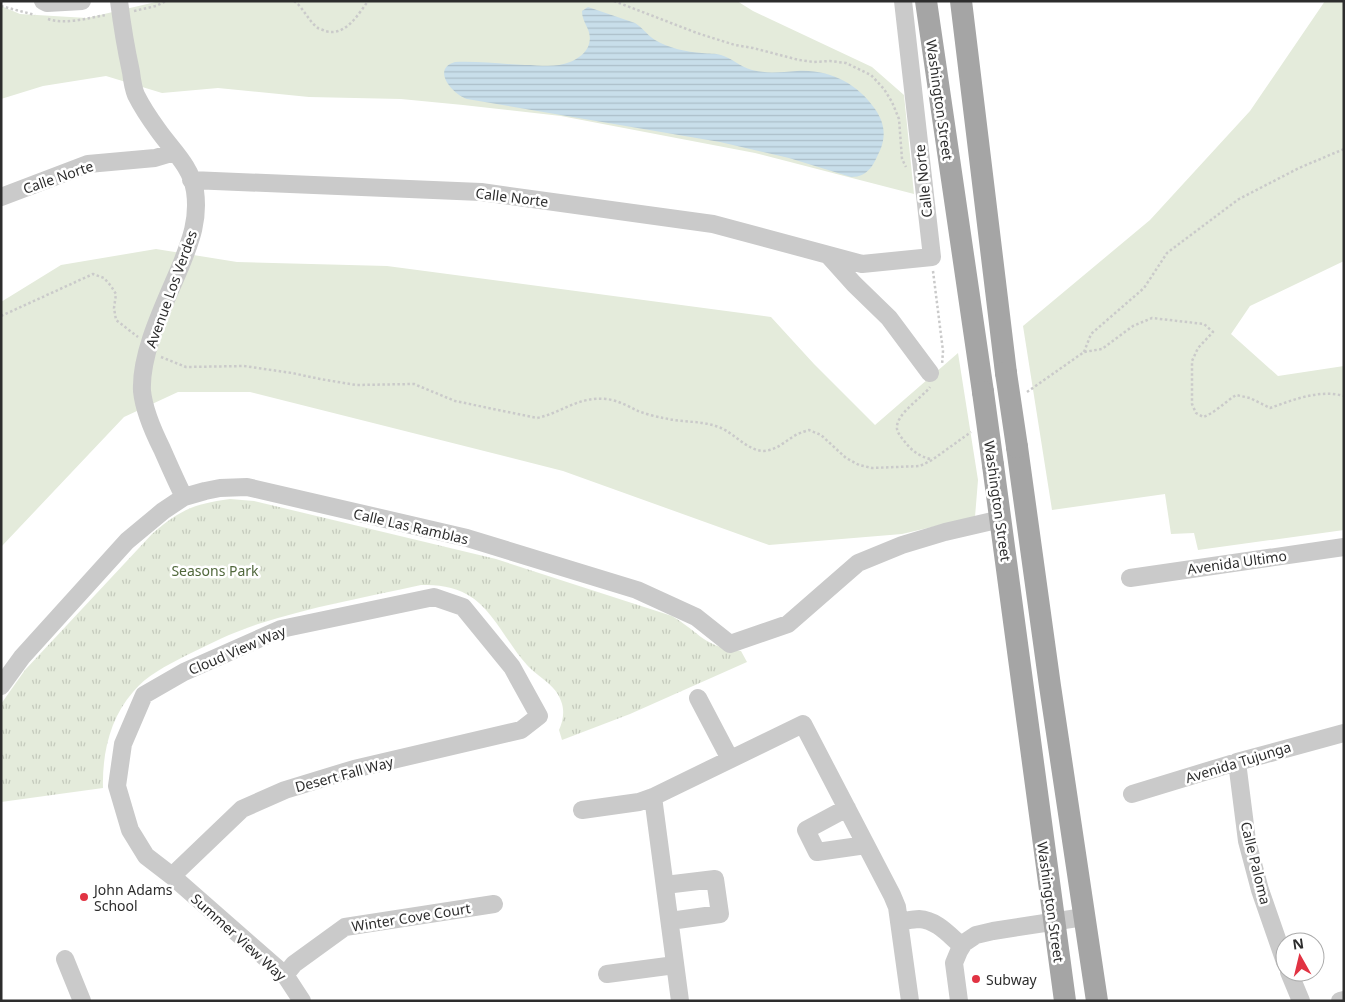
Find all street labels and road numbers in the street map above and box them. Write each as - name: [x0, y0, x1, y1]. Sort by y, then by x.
- street label: Washington Street: [922, 38, 958, 162]
- street label: Calle Norte: [910, 143, 936, 218]
- street label: Calle Norte: [20, 156, 96, 198]
- street label: Calle Norte: [474, 183, 550, 211]
- street label: Avenue Los Verdes: [141, 227, 201, 350]
- street label: Washington Street: [980, 439, 1016, 563]
- street label: Calle Las Ramblas: [352, 504, 471, 549]
- street label: Avenida Ultimo: [1186, 546, 1288, 578]
- street label: Cloud View Way: [185, 621, 289, 679]
- street label: Avenida Tujunga: [1183, 737, 1293, 787]
- street label: Desert Fall Way: [293, 752, 396, 796]
- street label: Calle Paloma: [1237, 820, 1275, 906]
- street label: Washington Street: [1033, 840, 1069, 964]
- street label: Summer View Way: [187, 889, 291, 985]
- street label: Winter Cove Court: [350, 898, 472, 936]

